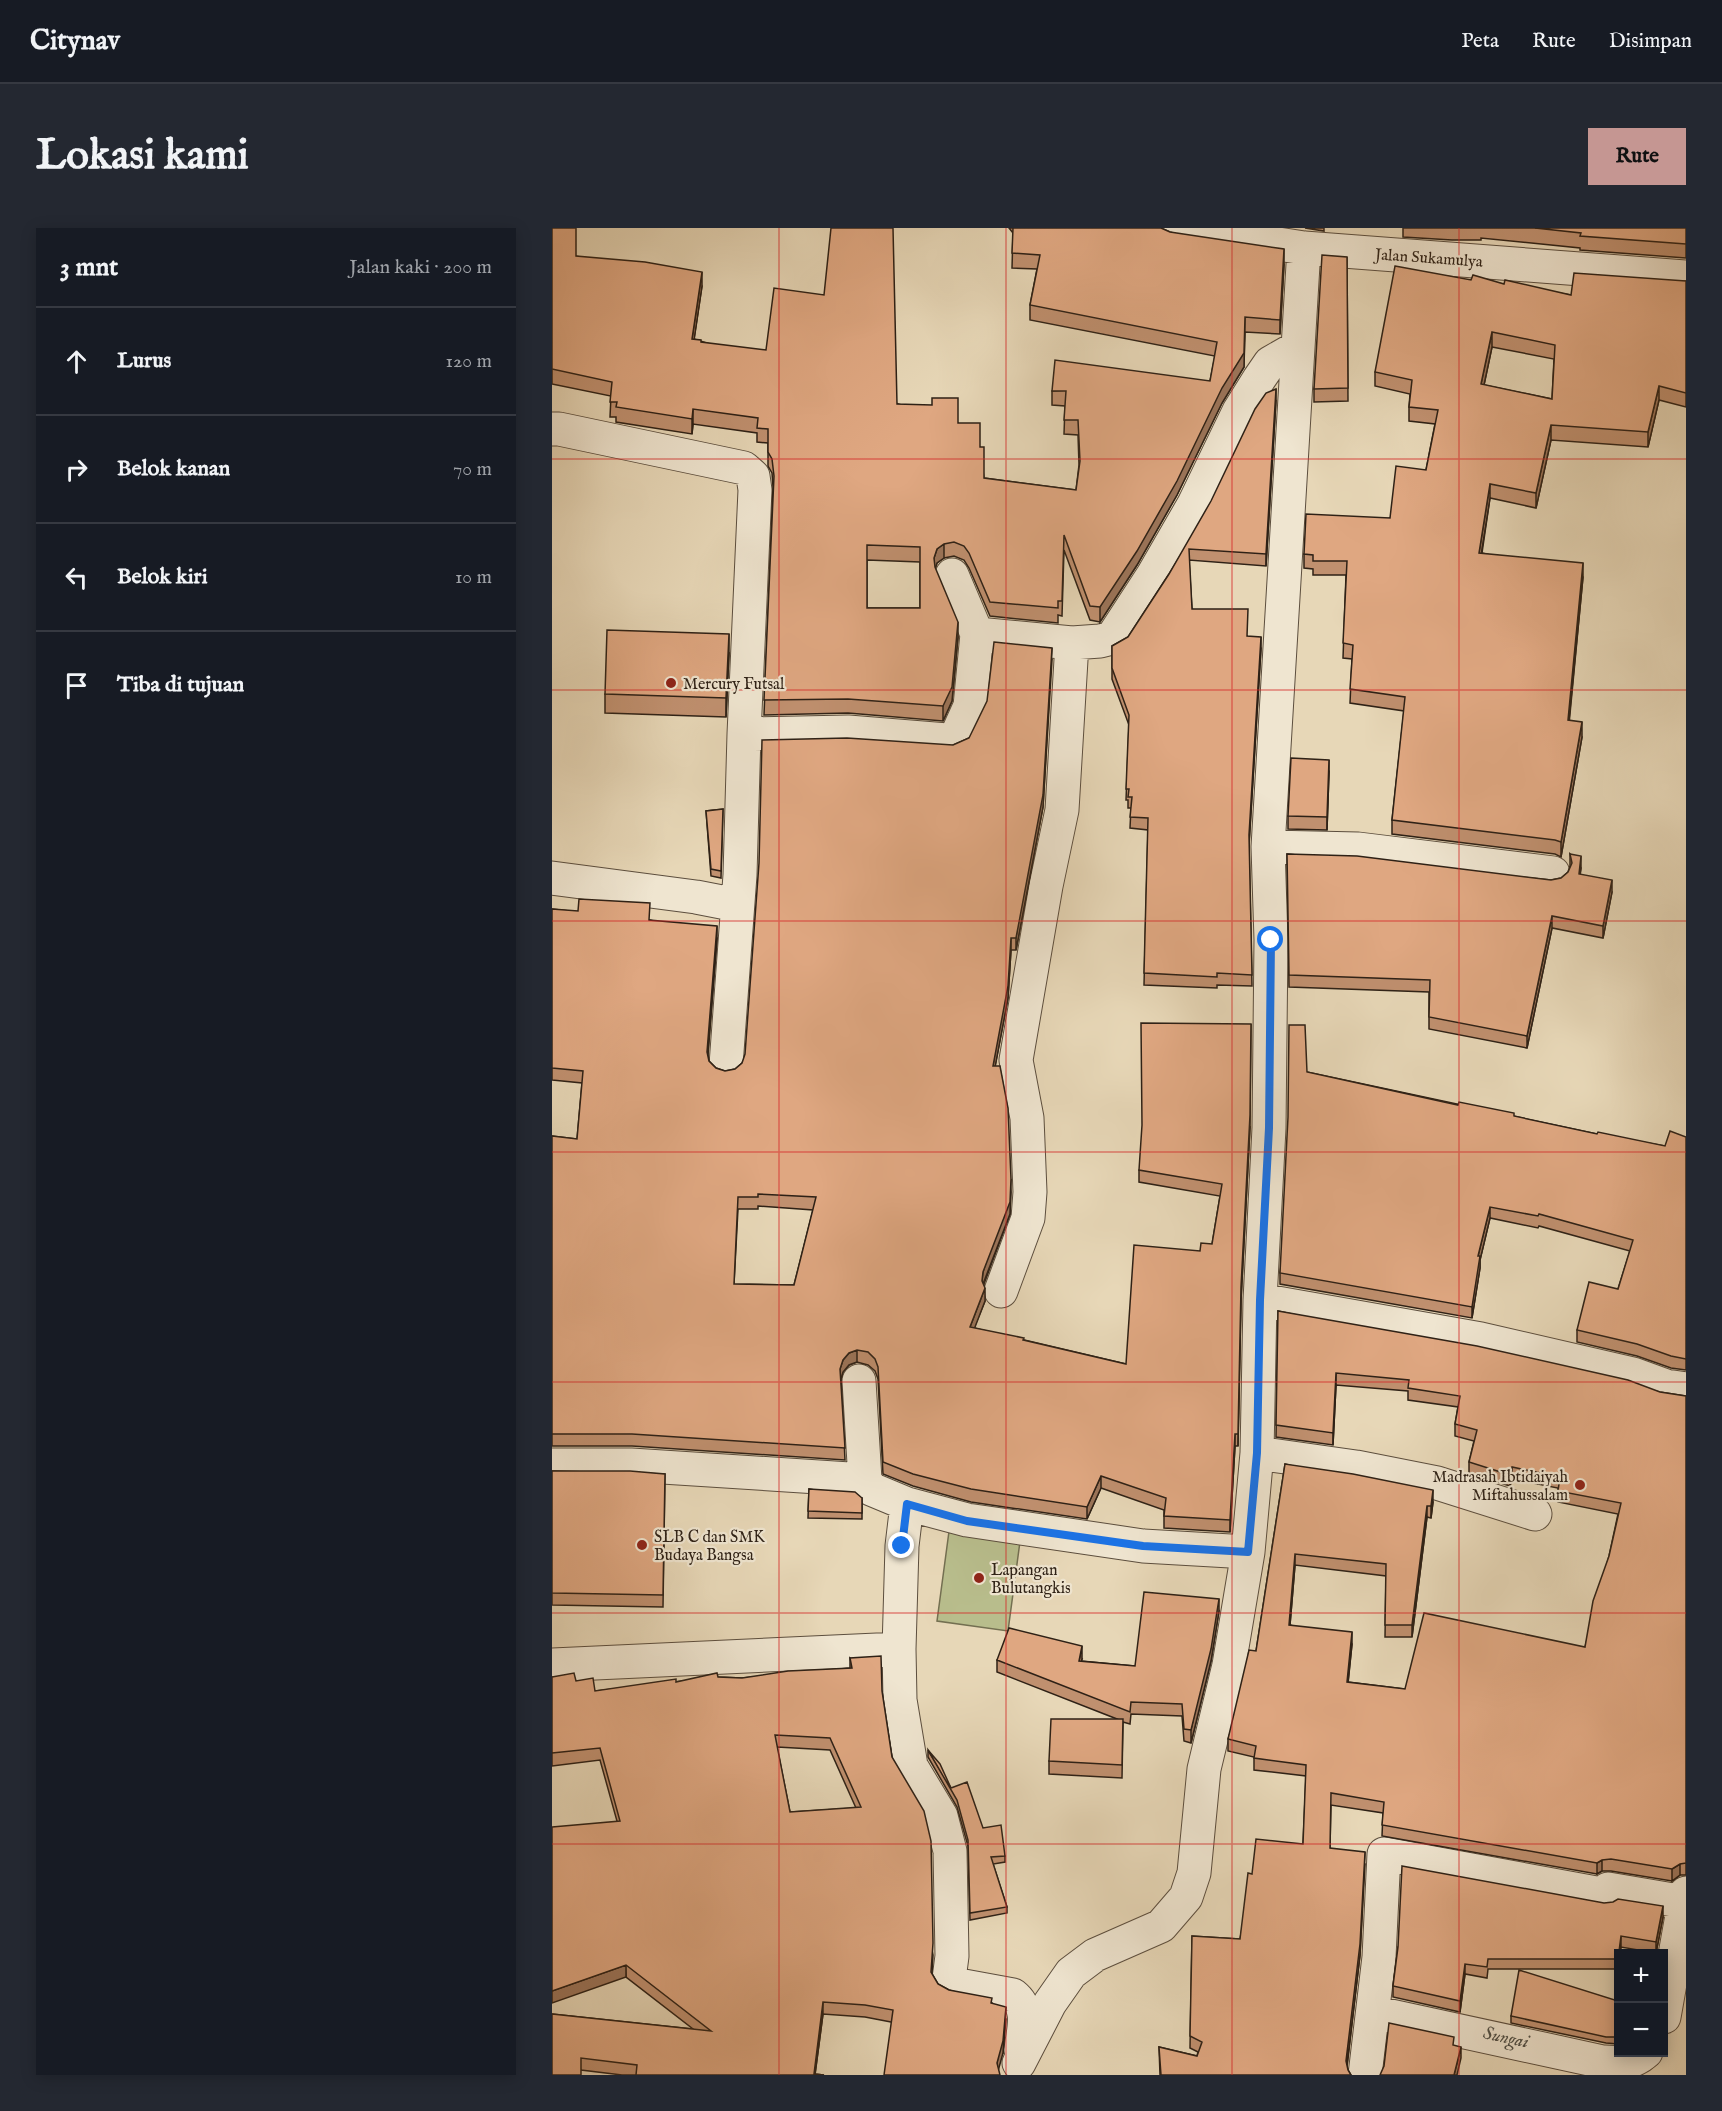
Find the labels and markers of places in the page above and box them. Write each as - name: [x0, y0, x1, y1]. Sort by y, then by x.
- place label: Mercury Futsal: [683, 675, 785, 695]
- marker: Mercury Futsal: [664, 676, 678, 690]
- place label: Madrasah Ibtidaiyah Miftahussalam: [1432, 1468, 1568, 1506]
- marker: Madrasah Ibtidaiyah Miftahussalam: [1573, 1478, 1587, 1492]
- place label: SLB C dan SMK Budaya Bangsa: [654, 1528, 765, 1566]
- marker: SLB C dan SMK Budaya Bangsa: [635, 1538, 649, 1552]
- place label: Lapangan Bulutangkis: [991, 1561, 1071, 1599]
- marker: Lapangan Bulutangkis: [972, 1571, 986, 1585]

